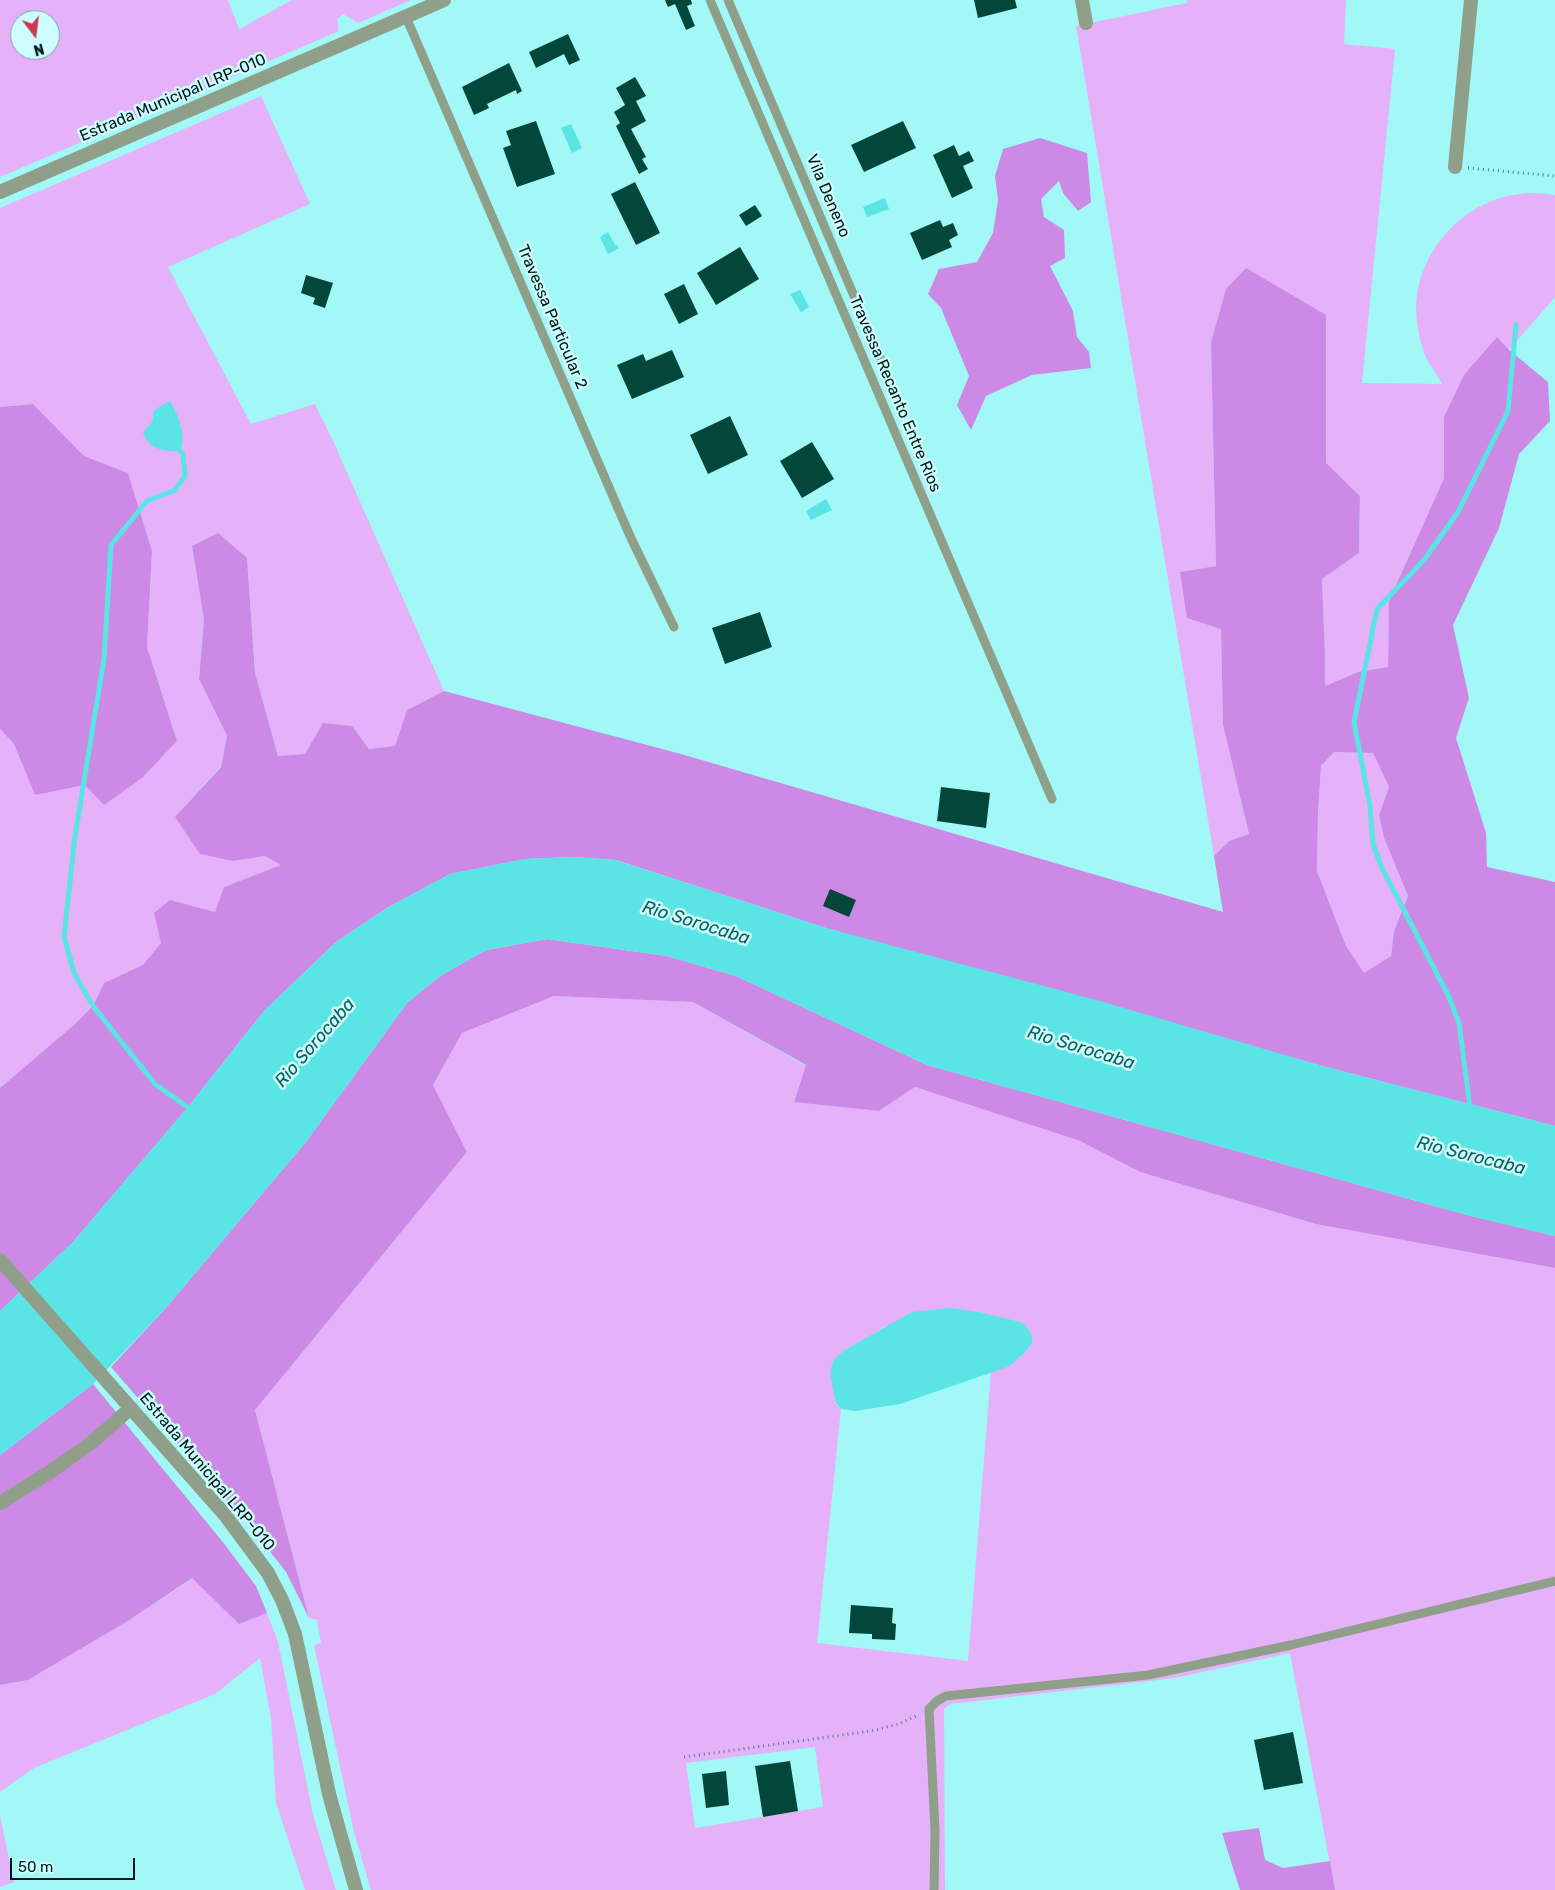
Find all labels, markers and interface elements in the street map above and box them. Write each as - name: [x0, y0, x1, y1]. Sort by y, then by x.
- north arrow: [10, 10, 60, 60]
- text: N: [32, 39, 46, 59]
- street label: Estrada Municipal LRP-010: [77, 50, 269, 146]
- street label: Vila Deneno: [802, 152, 854, 240]
- street label: Travessa Particular 2: [513, 242, 591, 392]
- street label: Travessa Recanto Entre Rios: [845, 293, 945, 495]
- water label: Rio Sorocaba: [640, 896, 752, 950]
- water label: Rio Sorocaba: [270, 994, 360, 1092]
- water label: Rio Sorocaba: [1025, 1021, 1137, 1075]
- water label: Rio Sorocaba: [1414, 1132, 1528, 1180]
- street label: Estrada Municipal LRP-010: [135, 1389, 279, 1555]
- scale bar: [12, 1848, 138, 1880]
- text: 50 m: [18, 1858, 53, 1876]

